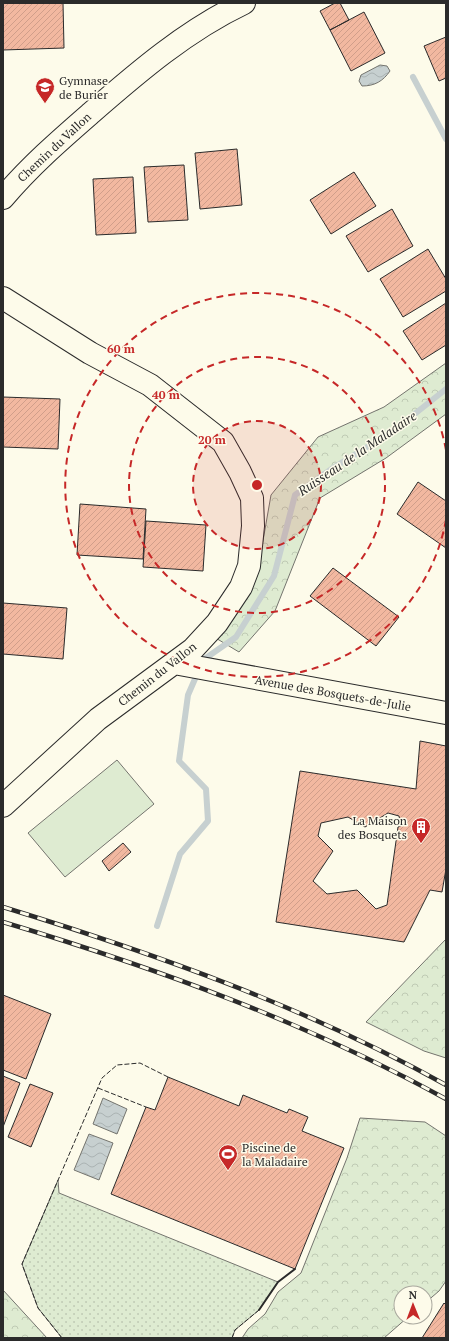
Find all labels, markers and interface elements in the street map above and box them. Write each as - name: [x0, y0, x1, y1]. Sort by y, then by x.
- place label: Gymnase de Burier: [59, 73, 108, 102]
- school or university icon: Gymnase de Burier: [34, 76, 56, 104]
- street label: Chemin du Vallon: [14, 109, 94, 185]
- text: 60 m: [107, 341, 135, 356]
- text: 40 m: [152, 387, 180, 402]
- water label: Ruisseau de la Maladaire: [293, 406, 420, 500]
- text: 20 m: [198, 432, 226, 447]
- centre of rings: [250, 478, 264, 492]
- street label: Chemin du Vallon: [115, 639, 199, 709]
- street label: Avenue des Bosquets-de-Julie: [254, 672, 412, 714]
- place label: La Maison des Bosquets: [338, 813, 407, 842]
- building icon: La Maison des Bosquets: [410, 816, 432, 844]
- place label: Piscine de la Maladaire: [242, 1140, 308, 1169]
- sports icon: Piscine de la Maladaire: [217, 1143, 239, 1171]
- north arrow: [393, 1285, 433, 1325]
- text: N: [409, 1288, 418, 1302]

